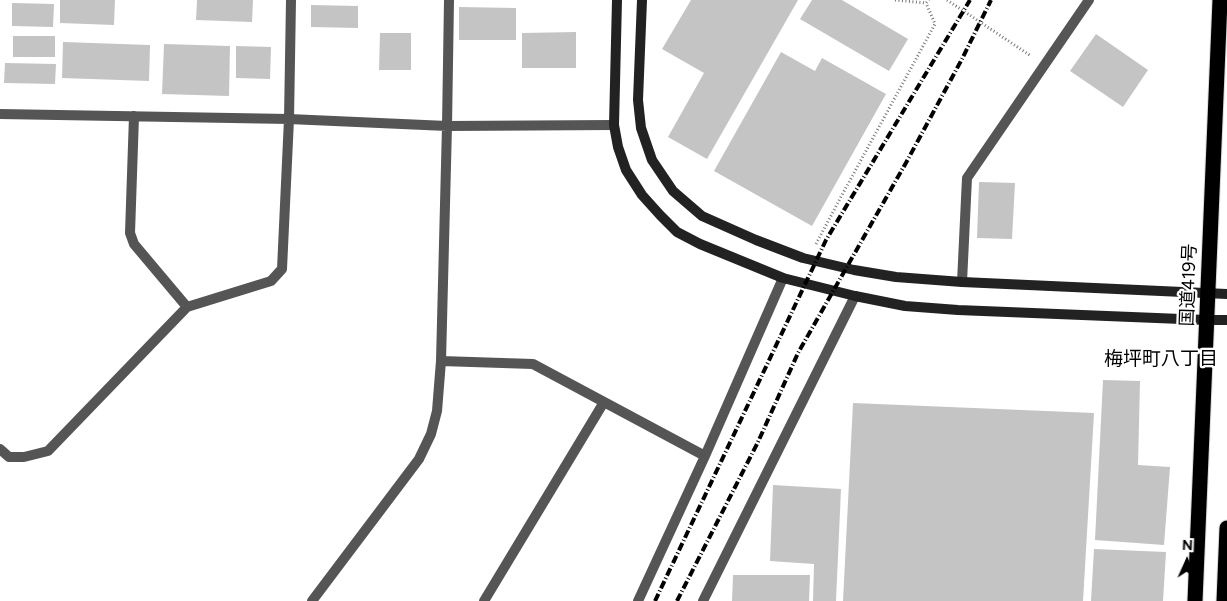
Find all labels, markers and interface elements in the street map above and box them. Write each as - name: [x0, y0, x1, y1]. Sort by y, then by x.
- street label: 国道419号: [1177, 243, 1201, 327]
- district label: 梅坪町八丁目: [1104, 348, 1218, 370]
- north arrow: [1162, 536, 1212, 586]
- text: N: [1182, 537, 1193, 554]

